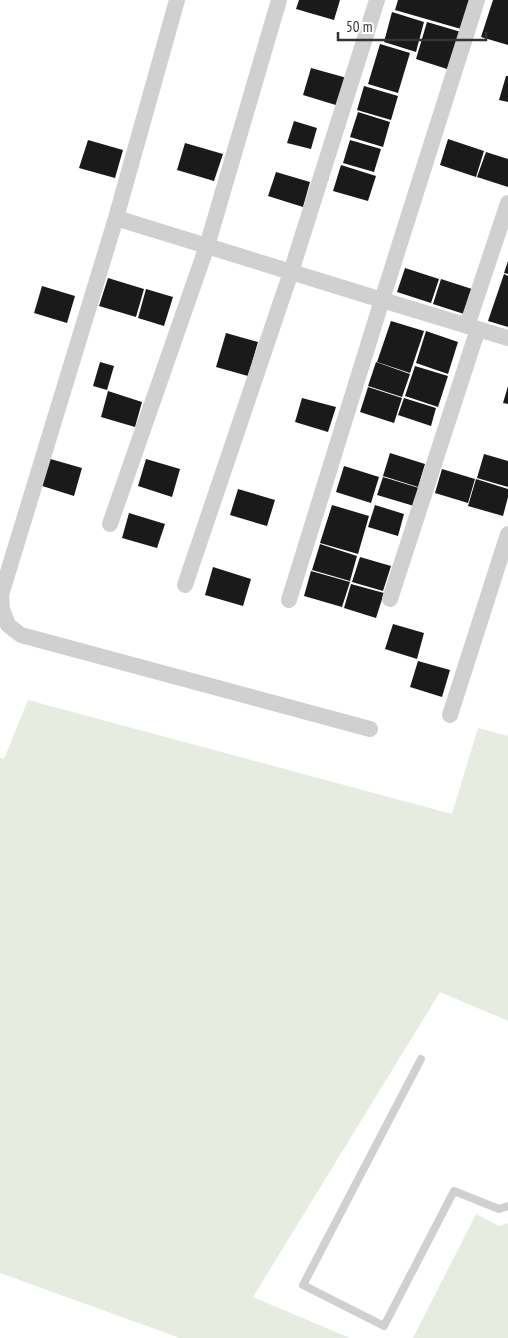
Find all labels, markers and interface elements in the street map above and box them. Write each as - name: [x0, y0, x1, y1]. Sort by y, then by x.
- scale bar: [338, 10, 486, 42]
- text: 50 m: [346, 17, 372, 36]

